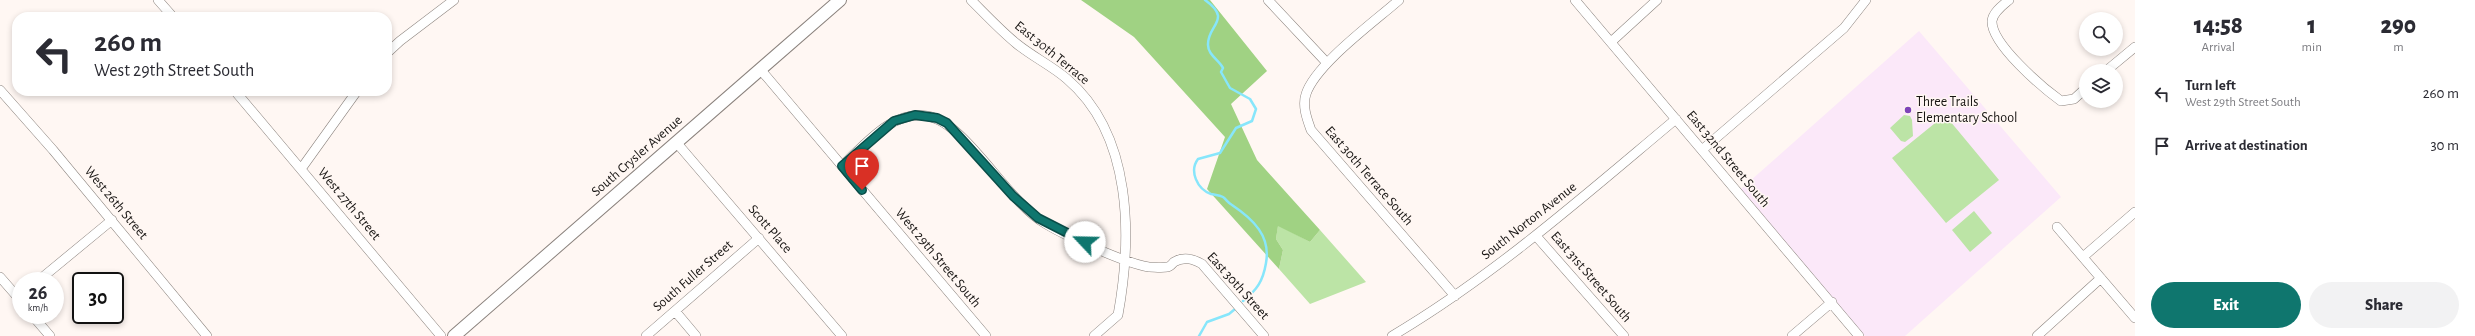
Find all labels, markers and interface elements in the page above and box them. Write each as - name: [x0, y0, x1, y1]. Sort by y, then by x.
- map controls: [2079, 12, 2123, 108]
- button: search: [2079, 12, 2123, 56]
- text: 14:58: [2194, 14, 2243, 38]
- text: 1: [2307, 14, 2316, 38]
- text: 290: [2381, 14, 2416, 38]
- street label: East 30th Terrace: [1012, 19, 1092, 87]
- icon: left: [28, 28, 80, 80]
- text: 260 m: [94, 29, 162, 57]
- text: Arrival: [2202, 41, 2235, 54]
- text: min: [2302, 41, 2322, 54]
- text: m: [2393, 41, 2404, 54]
- text: West 29th Street South: [94, 62, 254, 80]
- button: layers: [2079, 64, 2123, 108]
- text: Turn left: [2185, 78, 2236, 93]
- icon: left: [2151, 83, 2173, 105]
- text: 260 m: [2423, 86, 2459, 101]
- place label: Three Trails Elementary School: [1916, 95, 2018, 125]
- text: West 29th Street South: [2185, 96, 2301, 109]
- marker: Three Trails Elementary School: [1903, 105, 1913, 115]
- street label: East 32nd Street South: [1684, 108, 1772, 210]
- street label: South Crysler Avenue: [589, 113, 685, 199]
- street label: East 30th Terrace South: [1322, 124, 1416, 228]
- icon: arrive: [2151, 135, 2173, 157]
- text: Arrive at destination: [2185, 138, 2308, 153]
- text: 30 m: [2430, 138, 2459, 153]
- pin: [845, 149, 879, 190]
- icon: arrive: [851, 155, 873, 177]
- street label: West 26th Street: [82, 164, 151, 242]
- street label: West 27th Street: [315, 165, 383, 243]
- street label: South Norton Avenue: [1479, 180, 1579, 262]
- street label: Scott Place: [745, 202, 795, 256]
- street label: West 29th Street South: [893, 206, 983, 310]
- position arrow: [1064, 221, 1106, 263]
- street label: East 31st Street South: [1548, 229, 1634, 325]
- street label: South Fuller Street: [651, 238, 736, 314]
- street label: East 30th Street: [1204, 250, 1272, 323]
- speed limit sign: 30: [72, 272, 124, 324]
- button: Exit: [2151, 282, 2301, 328]
- button: Share: [2309, 282, 2459, 328]
- text: 26: [28, 283, 48, 303]
- text: km/h: [28, 303, 48, 313]

